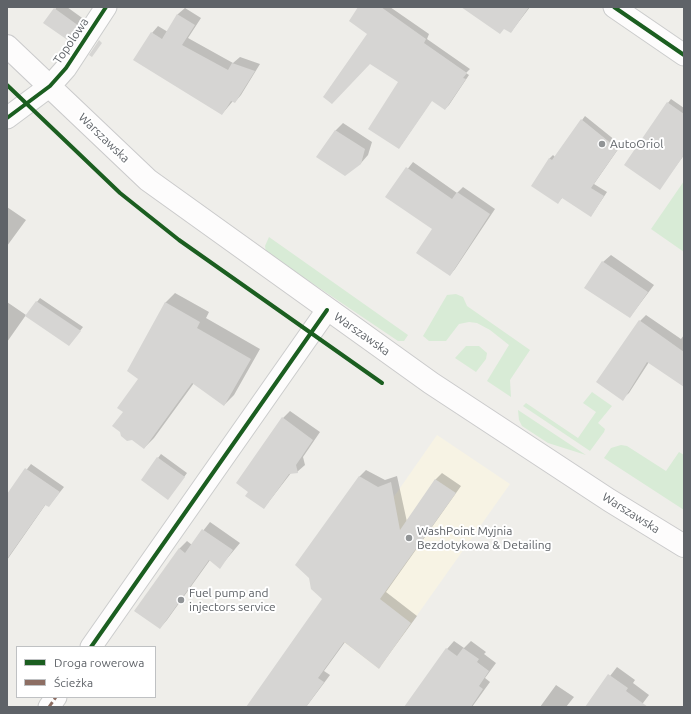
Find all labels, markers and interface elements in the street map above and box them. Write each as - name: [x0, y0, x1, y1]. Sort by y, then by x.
- street label: Topolowa: [50, 15, 92, 67]
- street label: Warszawska: [76, 110, 132, 166]
- place label: AutoOriol: [610, 137, 663, 151]
- marker: AutoOriol: [597, 139, 607, 149]
- street label: Warszawska: [331, 309, 393, 359]
- street label: Warszawska: [600, 490, 662, 536]
- place label: WashPoint Myjnia Bezdotykowa & Detailing: [417, 524, 552, 552]
- marker: WashPoint Myjnia Bezdotykowa & Detailing: [404, 533, 414, 543]
- place label: Fuel pump and injectors service: [189, 586, 276, 614]
- marker: Fuel pump and injectors service: [176, 595, 186, 605]
- legend: [16, 646, 156, 698]
- text: Droga rowerowa: [54, 656, 144, 669]
- text: Ścieżka: [54, 676, 93, 689]

